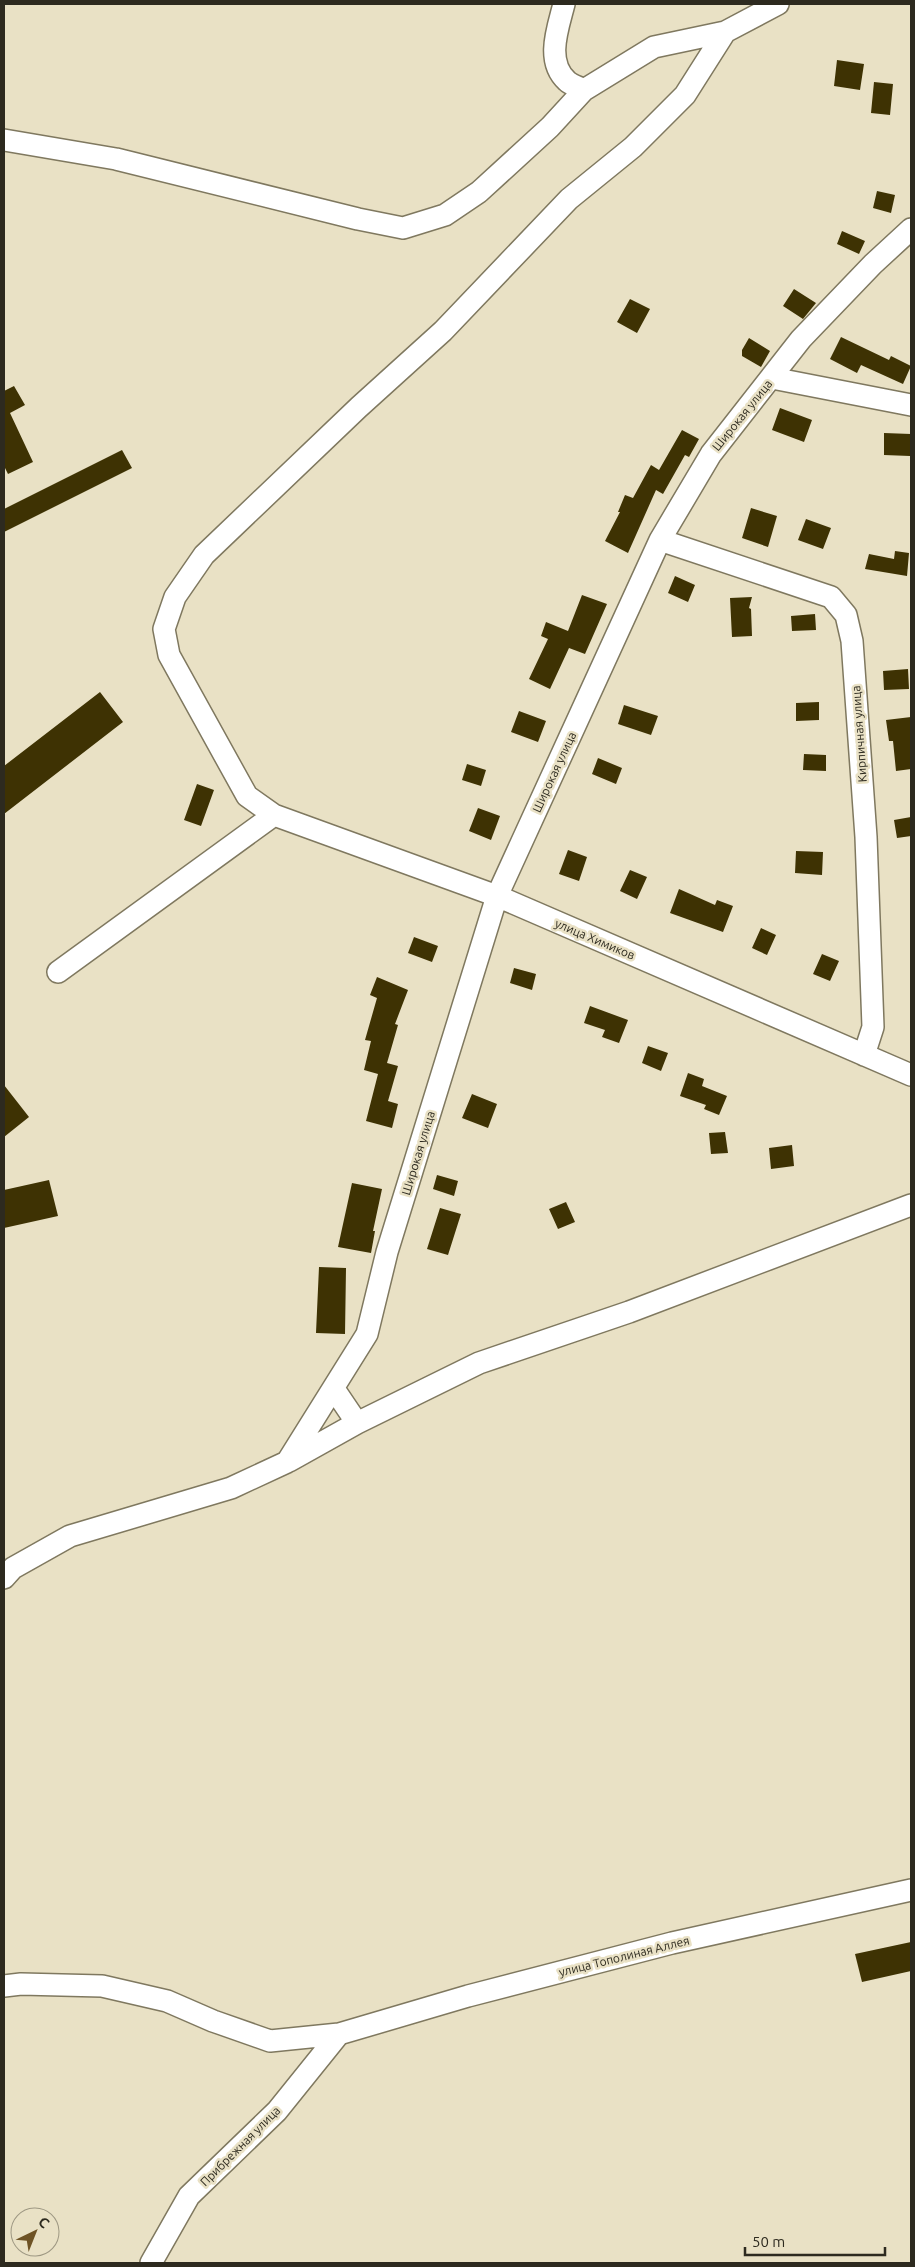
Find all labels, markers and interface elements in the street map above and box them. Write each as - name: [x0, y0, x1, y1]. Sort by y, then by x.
- street label: Широкая улица: [710, 377, 774, 453]
- street label: Кирпичная улица: [849, 685, 869, 783]
- street label: Широкая улица: [530, 730, 578, 814]
- street label: улица Химиков: [553, 916, 637, 962]
- street label: Широкая улица: [399, 1109, 437, 1197]
- street label: улица Тополиная Аллея: [557, 1933, 691, 1979]
- street label: Прибрежная улица: [198, 2104, 282, 2188]
- north arrow: [10, 2207, 60, 2257]
- text: С: [35, 2214, 53, 2231]
- scale bar: [745, 2224, 885, 2256]
- text: 50 m: [752, 2233, 785, 2250]

